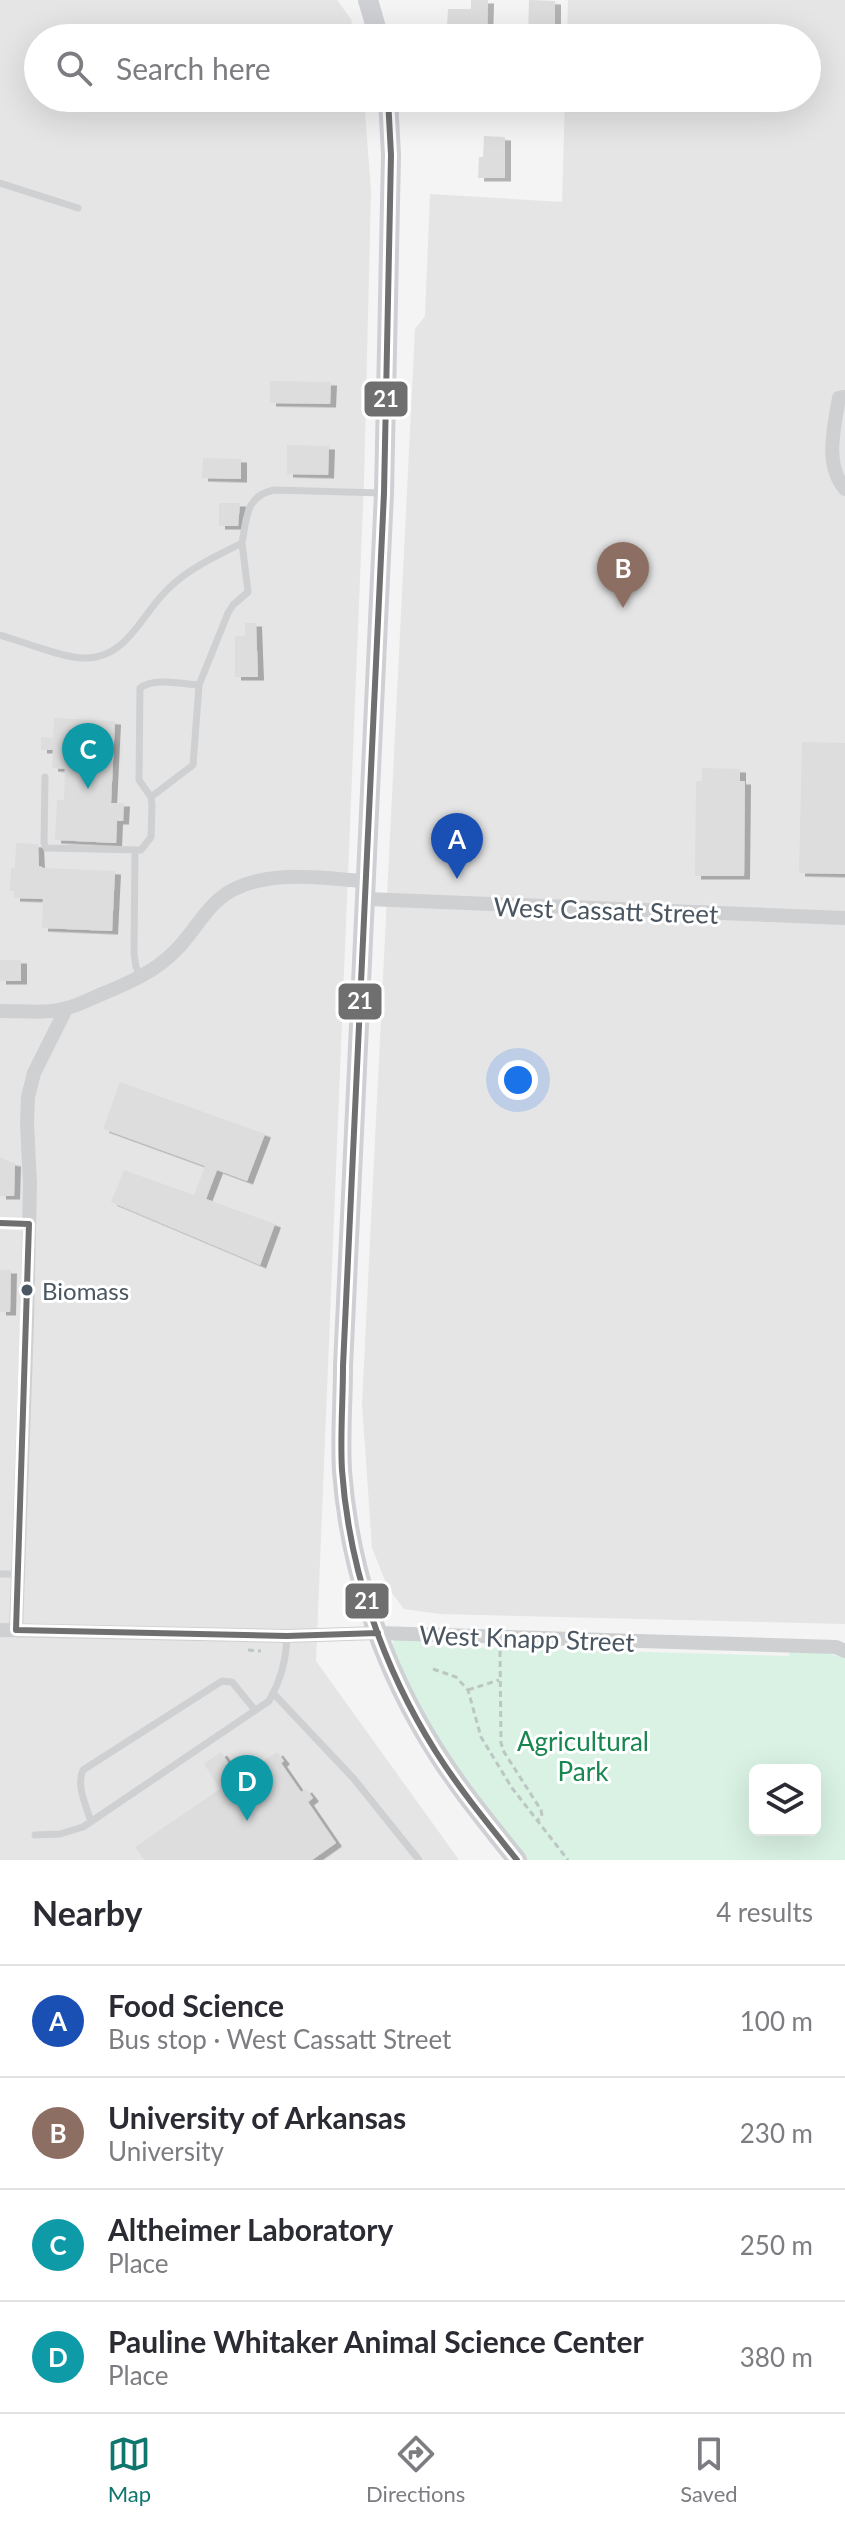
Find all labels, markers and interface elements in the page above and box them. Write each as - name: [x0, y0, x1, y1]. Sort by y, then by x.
- search box: [24, 24, 821, 112]
- icon: search: [52, 46, 96, 90]
- text: Search here: [116, 50, 271, 86]
- line badge: 21: [363, 380, 409, 418]
- text: 21: [373, 385, 399, 412]
- pin: B: [597, 542, 649, 608]
- pin: C: [62, 723, 114, 789]
- pin: A: [431, 813, 483, 879]
- street label: West Cassatt Street: [493, 890, 720, 930]
- line badge: 21: [337, 982, 383, 1021]
- text: 21: [347, 987, 373, 1014]
- your location: [498, 1060, 538, 1100]
- place label: Biomass: [42, 1276, 129, 1305]
- marker: Biomass: [19, 1282, 35, 1298]
- line badge: 21: [344, 1582, 390, 1620]
- text: 21: [354, 1587, 380, 1614]
- street label: West Knapp Street: [419, 1618, 636, 1658]
- park label: Agricultural Park: [517, 1725, 649, 1787]
- pin: D: [221, 1755, 273, 1821]
- map controls: [749, 1764, 821, 1836]
- button: layers: [749, 1764, 821, 1836]
- text: Nearby: [32, 1892, 143, 1933]
- text: 4 results: [716, 1896, 813, 1928]
- text: Food Science: [108, 1987, 284, 2023]
- text: A: [49, 2005, 67, 2037]
- text: 100 m: [740, 2005, 813, 2037]
- text: Bus stop · West Cassatt Street: [108, 2023, 451, 2055]
- text: University of Arkansas: [108, 2099, 406, 2135]
- text: B: [49, 2117, 67, 2149]
- text: 230 m: [740, 2117, 813, 2149]
- text: University: [108, 2135, 224, 2167]
- text: Altheimer Laboratory: [108, 2211, 393, 2247]
- text: C: [49, 2229, 67, 2261]
- text: 250 m: [740, 2229, 813, 2261]
- text: Place: [108, 2247, 169, 2279]
- text: Pauline Whitaker Animal Science Center: [108, 2323, 644, 2359]
- text: D: [48, 2341, 68, 2373]
- text: 380 m: [740, 2341, 813, 2373]
- text: Place: [108, 2359, 169, 2391]
- tab: Map: [107, 2432, 151, 2507]
- tab: Directions: [366, 2432, 465, 2507]
- tab: Saved: [680, 2432, 738, 2507]

